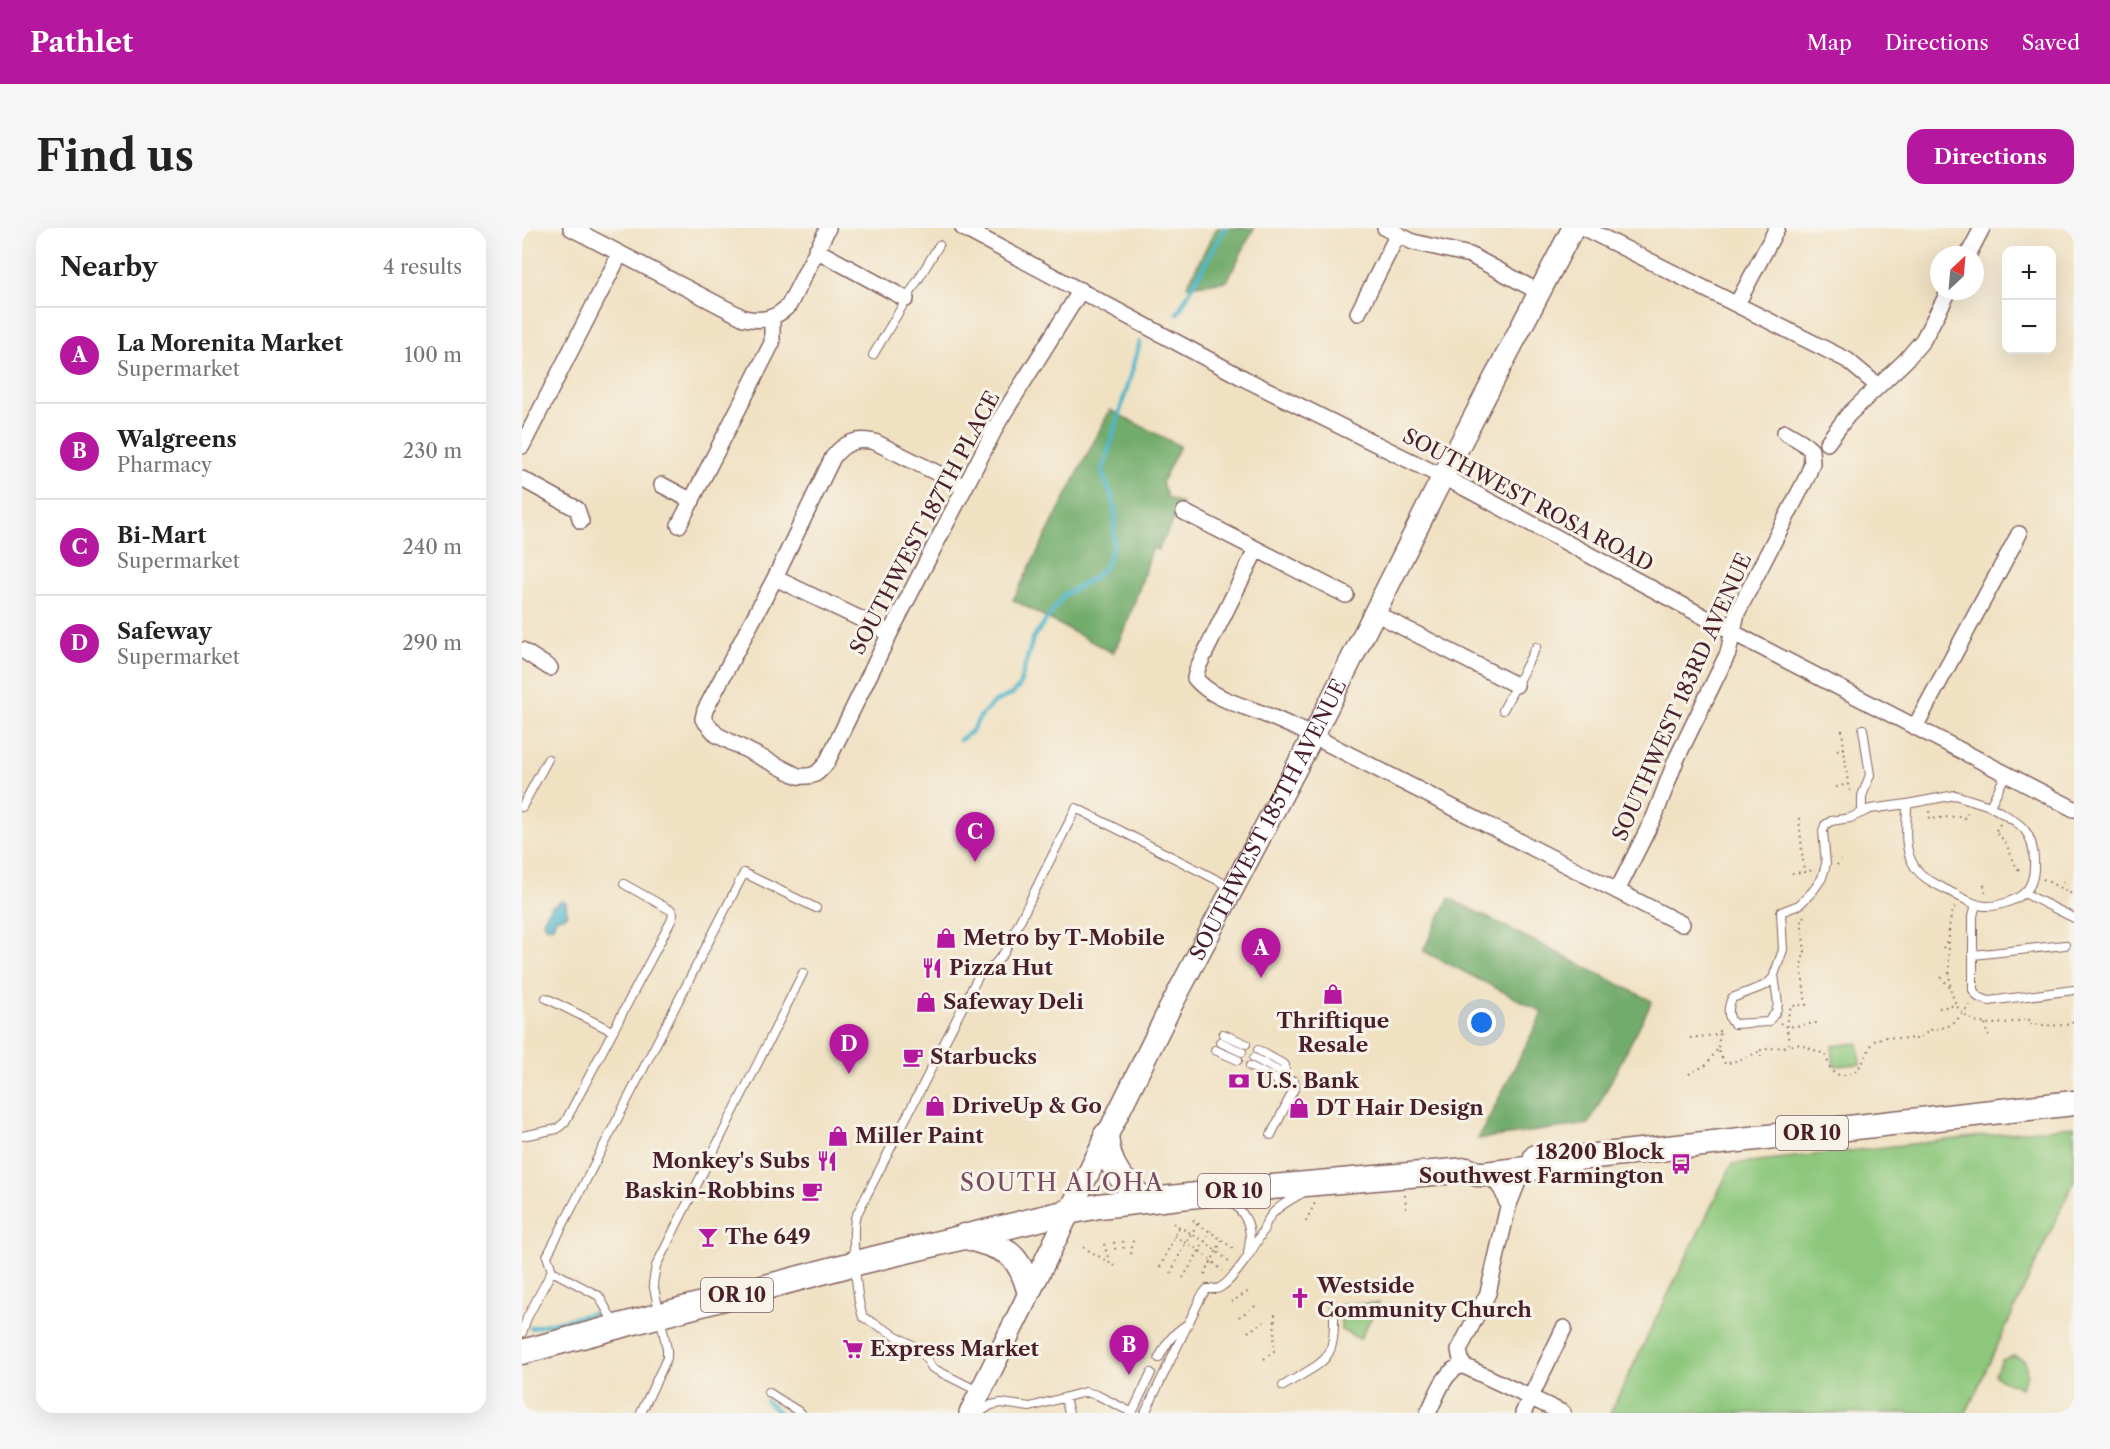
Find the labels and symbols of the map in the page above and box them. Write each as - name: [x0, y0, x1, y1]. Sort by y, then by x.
- north arrow: [1930, 246, 1984, 300]
- street label: SOUTHWEST 187TH PLACE: [844, 387, 1005, 659]
- street label: SOUTHWEST ROSA ROAD: [1399, 423, 1658, 576]
- street label: SOUTHWEST 183RD AVENUE: [1607, 549, 1756, 844]
- street label: SOUTHWEST 185TH AVENUE: [1183, 674, 1353, 964]
- pin: C: [956, 812, 994, 862]
- place label: Metro by T-Mobile: [963, 925, 1165, 950]
- shop icon: Metro by T-Mobile: [934, 926, 958, 950]
- pin: A: [1242, 928, 1280, 978]
- place label: Pizza Hut: [949, 955, 1053, 980]
- restaurant icon: Pizza Hut: [920, 956, 944, 980]
- shop icon: Thriftique Resale: [1321, 982, 1345, 1006]
- place label: Safeway Deli: [943, 989, 1084, 1014]
- shop icon: Safeway Deli: [914, 990, 938, 1014]
- place label: Thriftique Resale: [1277, 1008, 1389, 1057]
- your location: [1467, 1008, 1496, 1037]
- pin: D: [830, 1024, 868, 1074]
- place label: Starbucks: [930, 1044, 1037, 1069]
- cafe icon: Starbucks: [901, 1045, 925, 1069]
- place label: U.S. Bank: [1256, 1068, 1360, 1093]
- bank icon: U.S. Bank: [1227, 1069, 1251, 1093]
- place label: DriveUp & Go: [952, 1093, 1102, 1118]
- shop icon: DriveUp & Go: [923, 1094, 947, 1118]
- place label: DT Hair Design: [1316, 1095, 1484, 1120]
- shop icon: DT Hair Design: [1287, 1096, 1311, 1120]
- road number: OR 10: [1776, 1116, 1848, 1150]
- place label: Miller Paint: [855, 1123, 984, 1148]
- shop icon: Miller Paint: [826, 1124, 850, 1148]
- place label: 18200 Block Southwest Farmington: [1419, 1139, 1665, 1188]
- place label: Monkey's Subs: [652, 1148, 810, 1173]
- restaurant icon: Monkey's Subs: [815, 1149, 839, 1173]
- bus stop icon: 18200 Block Southwest Farmington: [1669, 1152, 1693, 1176]
- district label: SOUTH ALOHA: [960, 1168, 1164, 1197]
- road number: OR 10: [1198, 1174, 1270, 1208]
- place label: Baskin-Robbins: [624, 1178, 795, 1203]
- cafe icon: Baskin-Robbins: [800, 1179, 824, 1203]
- place label: The 649: [725, 1224, 811, 1249]
- bar icon: The 649: [696, 1225, 720, 1249]
- place label: Westside Community Church: [1316, 1273, 1533, 1322]
- road number: OR 10: [701, 1278, 773, 1312]
- church icon: Westside Community Church: [1288, 1286, 1312, 1310]
- pin: B: [1110, 1326, 1148, 1375]
- place label: Express Market: [870, 1336, 1040, 1361]
- supermarket icon: Express Market: [841, 1337, 865, 1361]

